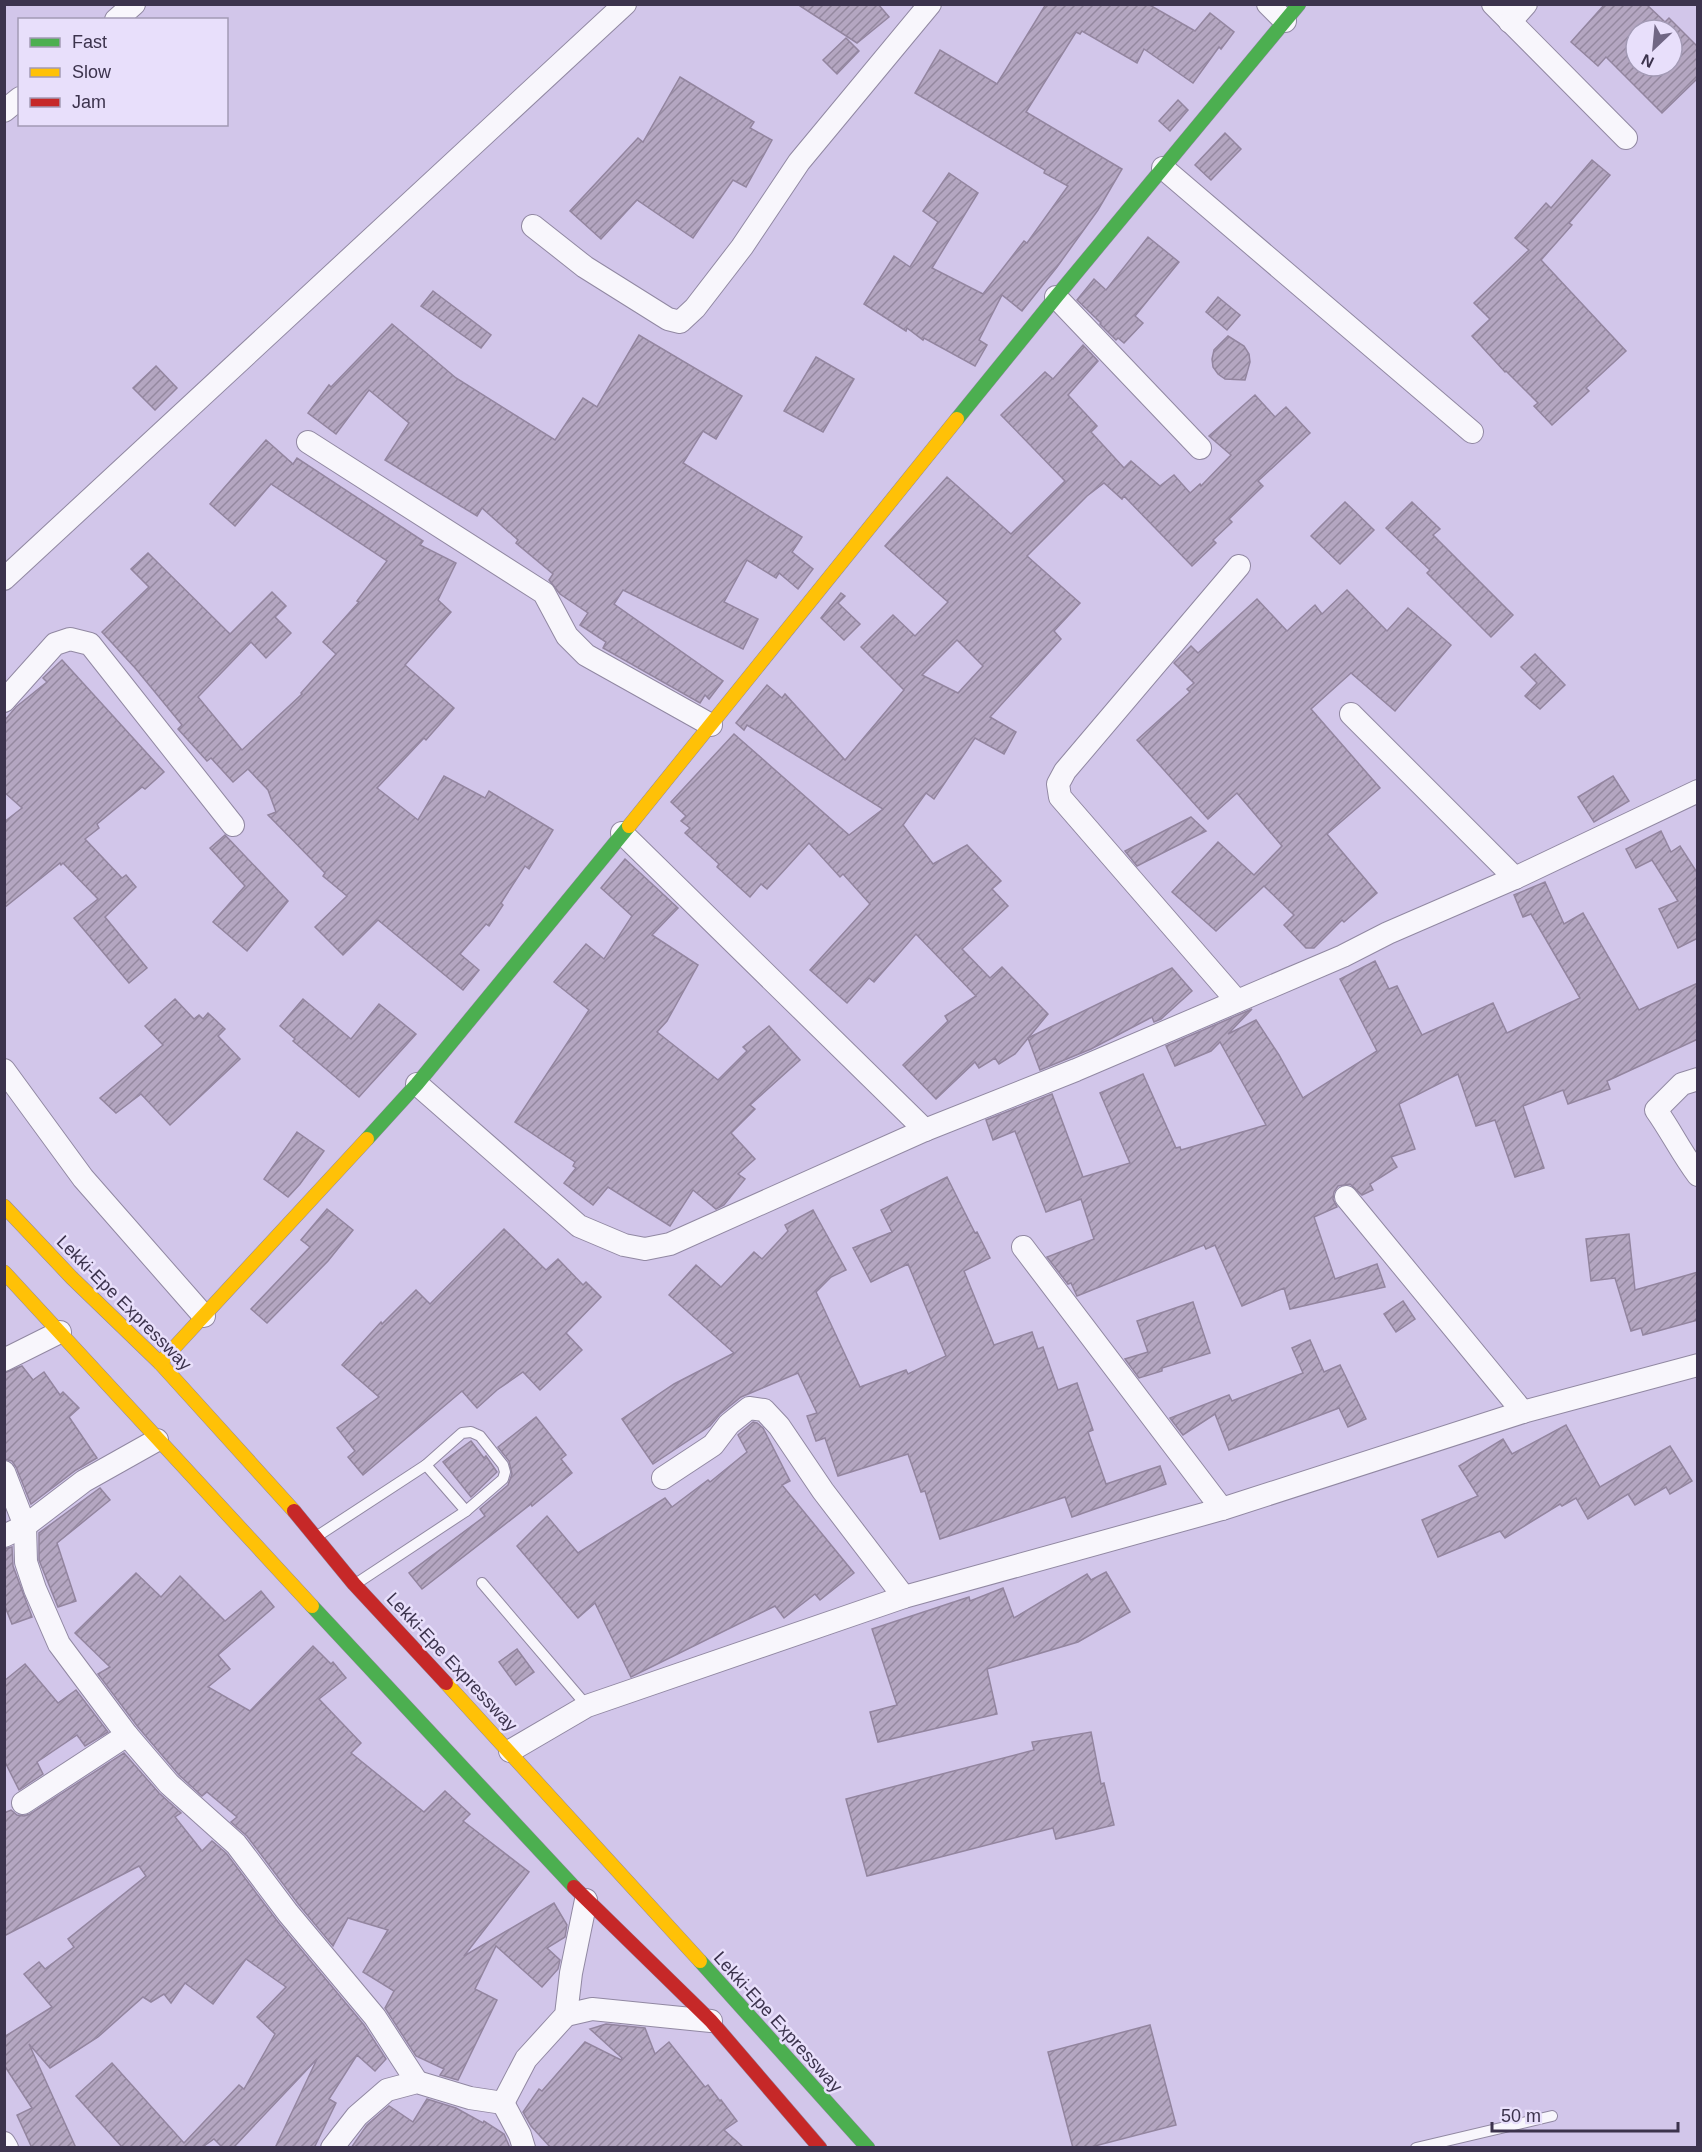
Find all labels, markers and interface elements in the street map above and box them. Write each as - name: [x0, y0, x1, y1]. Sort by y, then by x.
- legend: [18, 18, 228, 126]
- north arrow: [1624, 18, 1684, 78]
- text: Fast: [72, 32, 107, 52]
- text: N: [1639, 51, 1657, 71]
- text: Slow: [72, 62, 112, 82]
- text: Jam: [72, 92, 106, 112]
- street label: Lekki-Epe Expressway: [53, 1232, 195, 1374]
- street label: Lekki-Epe Expressway: [383, 1589, 521, 1735]
- street label: Lekki-Epe Expressway: [710, 1948, 846, 2096]
- scale bar: [1492, 2095, 1678, 2133]
- text: 50 m: [1501, 2106, 1541, 2126]

